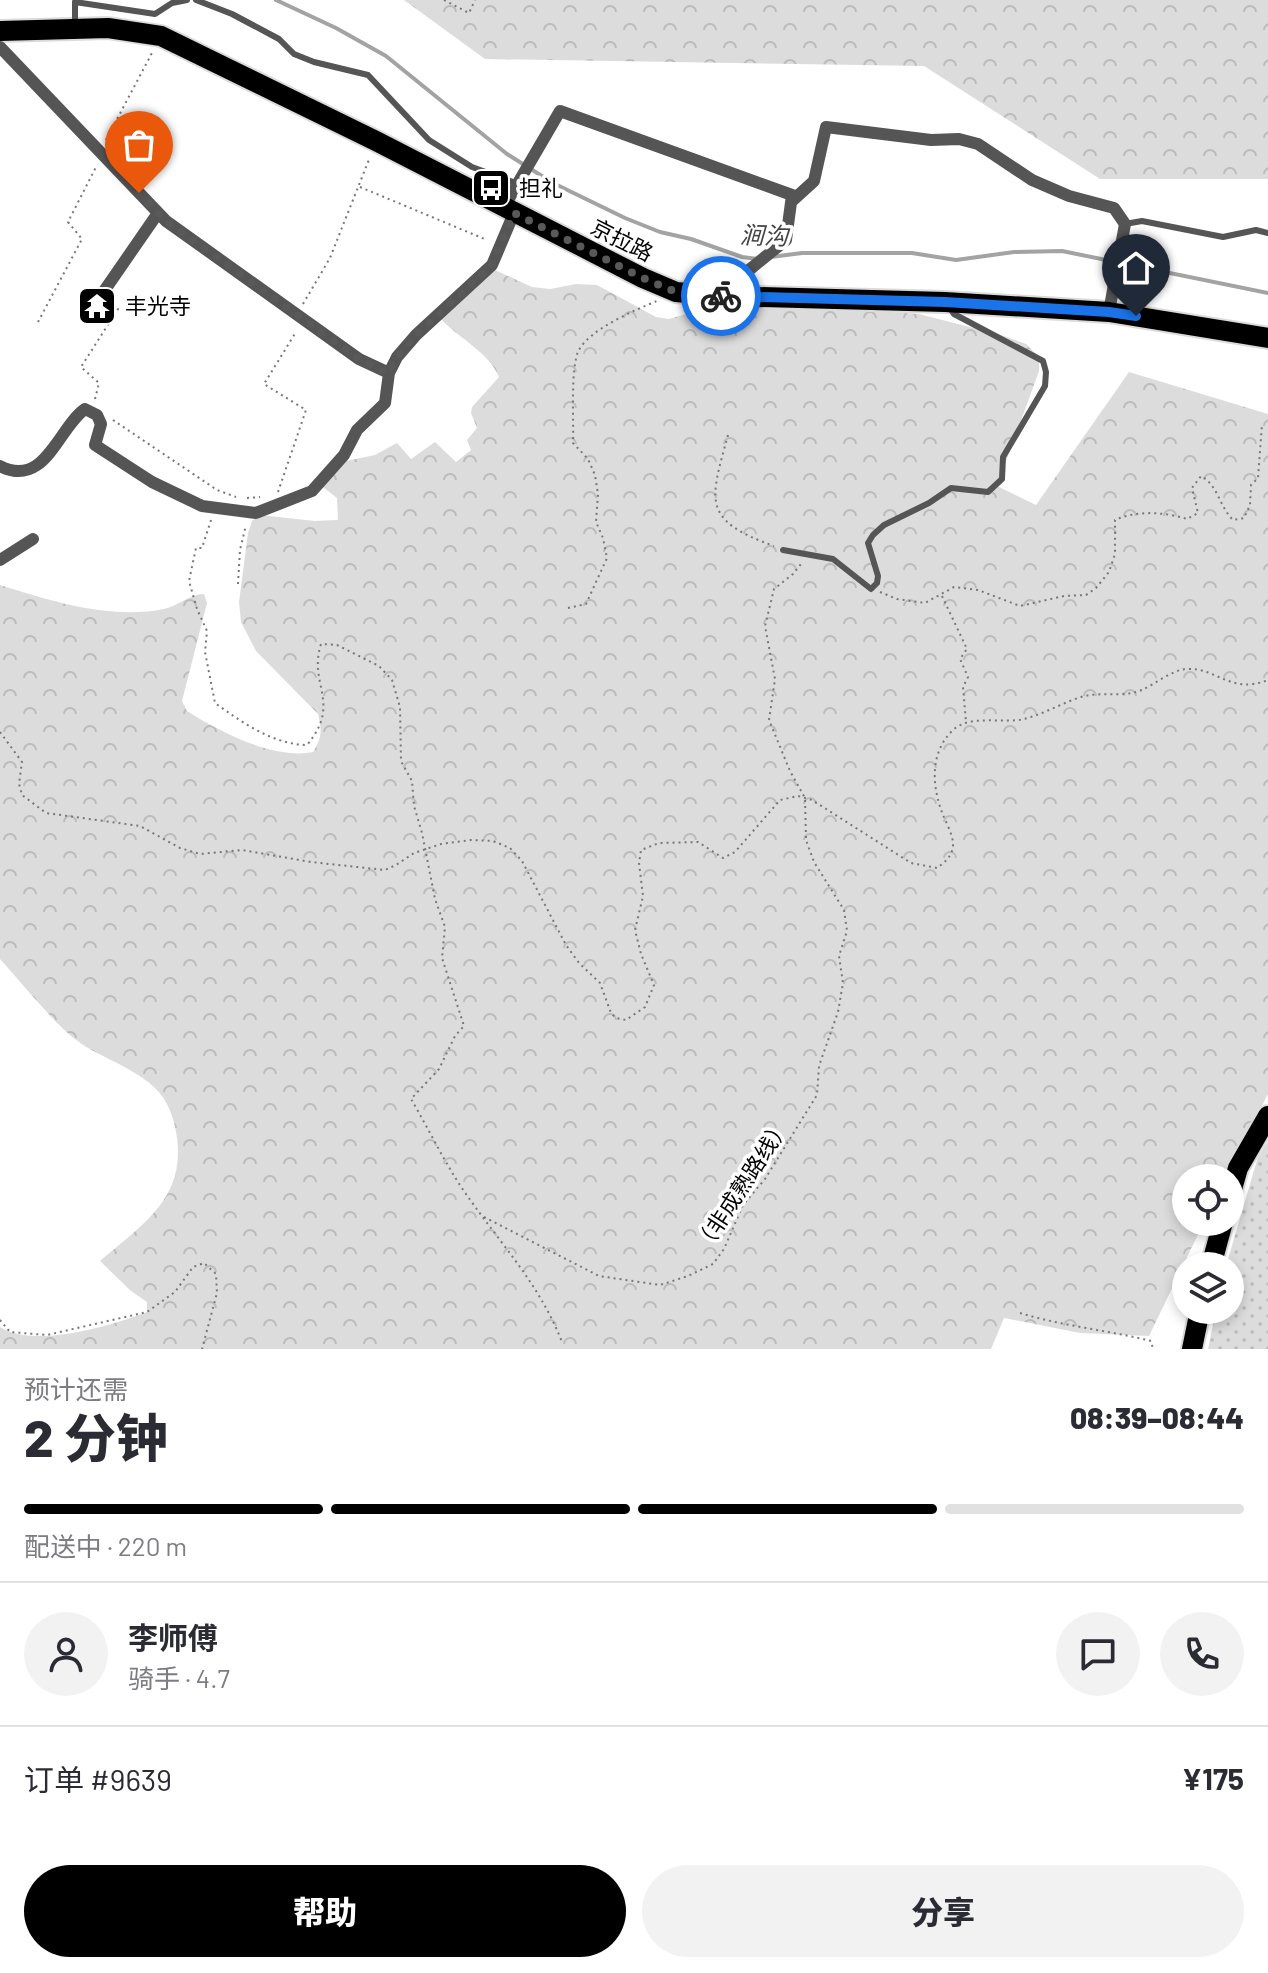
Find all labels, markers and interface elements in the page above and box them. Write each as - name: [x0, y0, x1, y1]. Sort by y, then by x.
- pin: [105, 111, 173, 193]
- icon: bag: [117, 123, 161, 167]
- bus stop icon: 担礼: [470, 167, 512, 209]
- place label: 担礼: [519, 174, 563, 200]
- street label: 京拉路: [587, 213, 658, 266]
- water label: 涧沟: [740, 219, 792, 250]
- pin: [1102, 234, 1170, 316]
- icon: home: [1114, 246, 1158, 290]
- courier: [681, 256, 761, 336]
- icon: bike: [699, 274, 743, 318]
- temple icon: 丰光寺: [76, 285, 118, 327]
- place label: 丰光寺: [125, 292, 191, 318]
- street label: （非成熟路线）: [688, 1113, 794, 1256]
- map controls: [1172, 1164, 1244, 1324]
- button: locate: [1172, 1164, 1244, 1236]
- button: layers: [1172, 1252, 1244, 1324]
- text: 预计还需: [24, 1373, 128, 1404]
- text: 08:39–08:44: [1070, 1399, 1244, 1435]
- text: 2 分钟: [24, 1405, 168, 1467]
- text: 配送中 · 220 m: [24, 1530, 187, 1561]
- button: person: [24, 1612, 108, 1696]
- button: chat: [1056, 1612, 1140, 1696]
- button: phone: [1160, 1612, 1244, 1696]
- text: 李师傅: [128, 1619, 218, 1655]
- text: 骑手 · 4.7: [128, 1662, 230, 1693]
- text: ¥175: [1182, 1760, 1244, 1796]
- text: 订单 #9639: [24, 1761, 172, 1797]
- button: 帮助: [24, 1865, 626, 1957]
- button: 分享: [642, 1865, 1244, 1957]

